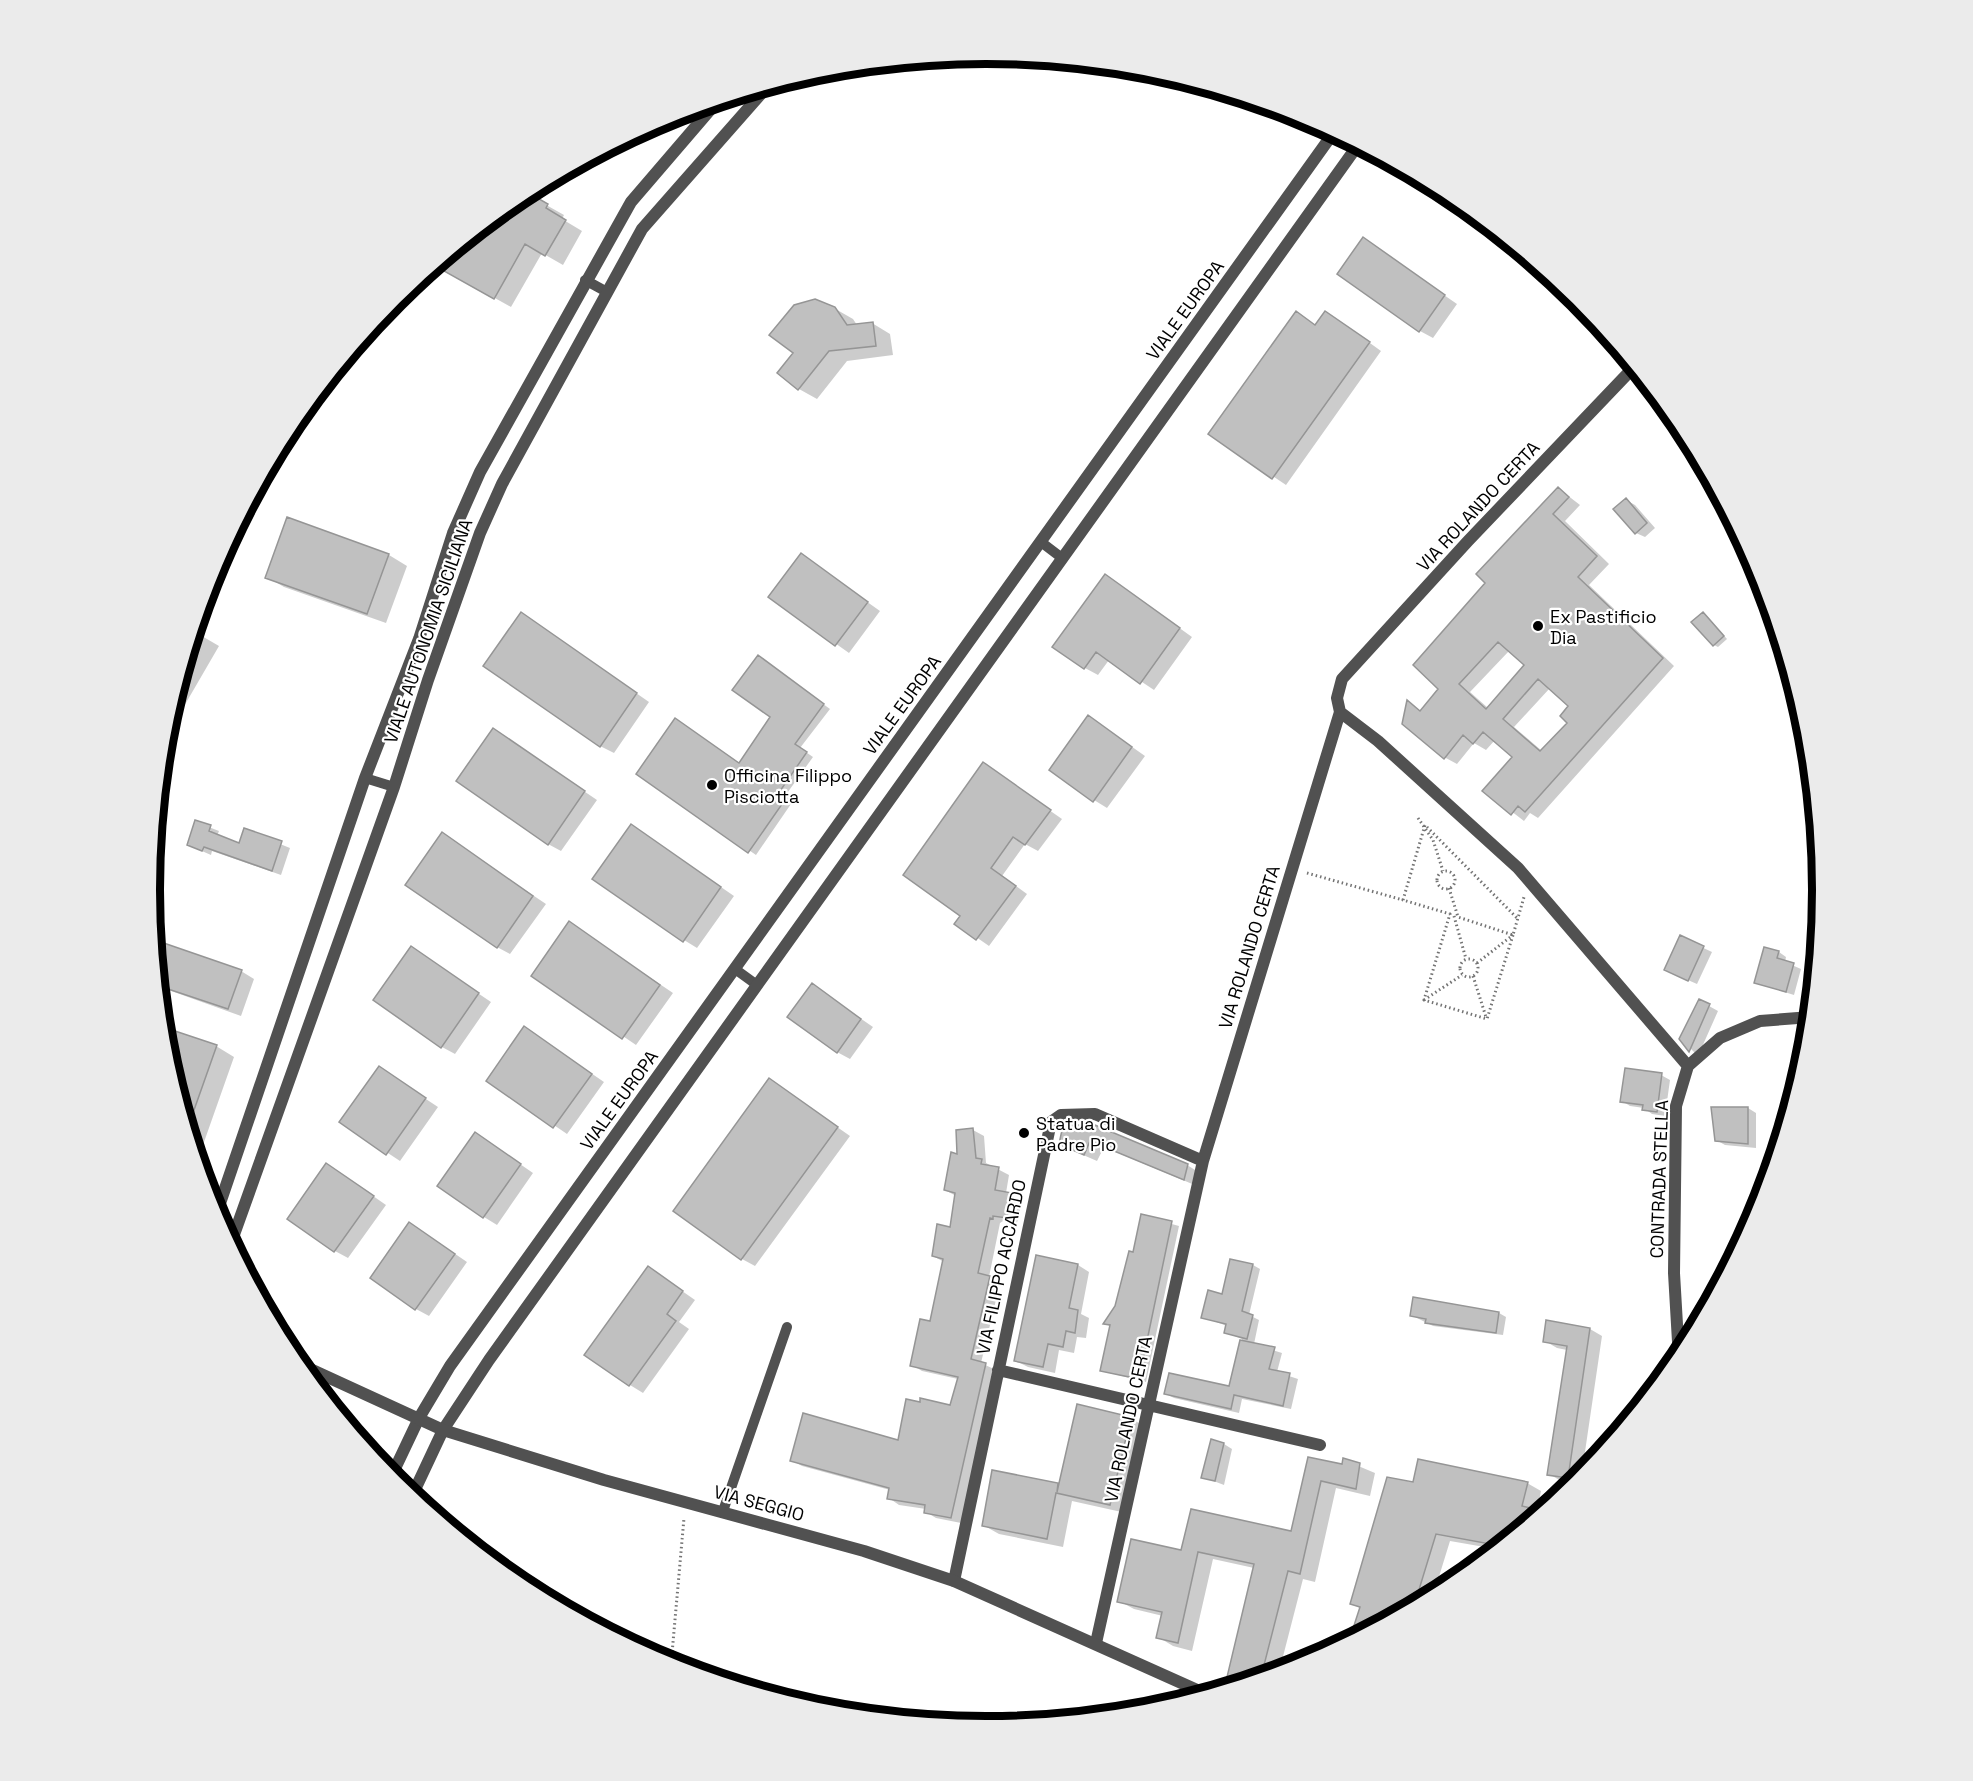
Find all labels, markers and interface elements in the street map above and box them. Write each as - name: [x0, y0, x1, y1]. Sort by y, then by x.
- street label: VIALE EUROPA: [1141, 255, 1229, 365]
- street label: VIA ROLANDO CERTA: [1412, 436, 1544, 576]
- street label: VIALE AUTONOMIA SICILIANA: [379, 516, 477, 746]
- place label: Ex Pastificio Dia: [1550, 605, 1657, 649]
- marker: Ex Pastificio Dia: [1531, 619, 1545, 633]
- street label: VIALE EUROPA: [858, 650, 946, 760]
- place label: Officina Filippo Pisciotta: [724, 764, 852, 808]
- marker: Officina Filippo Pisciotta: [705, 778, 719, 792]
- street label: VIA ROLANDO CERTA: [1213, 862, 1285, 1032]
- street label: VIALE EUROPA: [575, 1045, 663, 1155]
- street label: CONTRADA STELLA: [1645, 1099, 1673, 1259]
- place label: Statua di Padre Pio: [1036, 1112, 1116, 1156]
- marker: Statua di Padre Pio: [1017, 1126, 1031, 1140]
- street label: VIA FILIPPO ACCARDO: [971, 1177, 1031, 1357]
- street label: VIA ROLANDO CERTA: [1099, 1334, 1157, 1504]
- street label: VIA SEGGIO: [711, 1480, 807, 1526]

